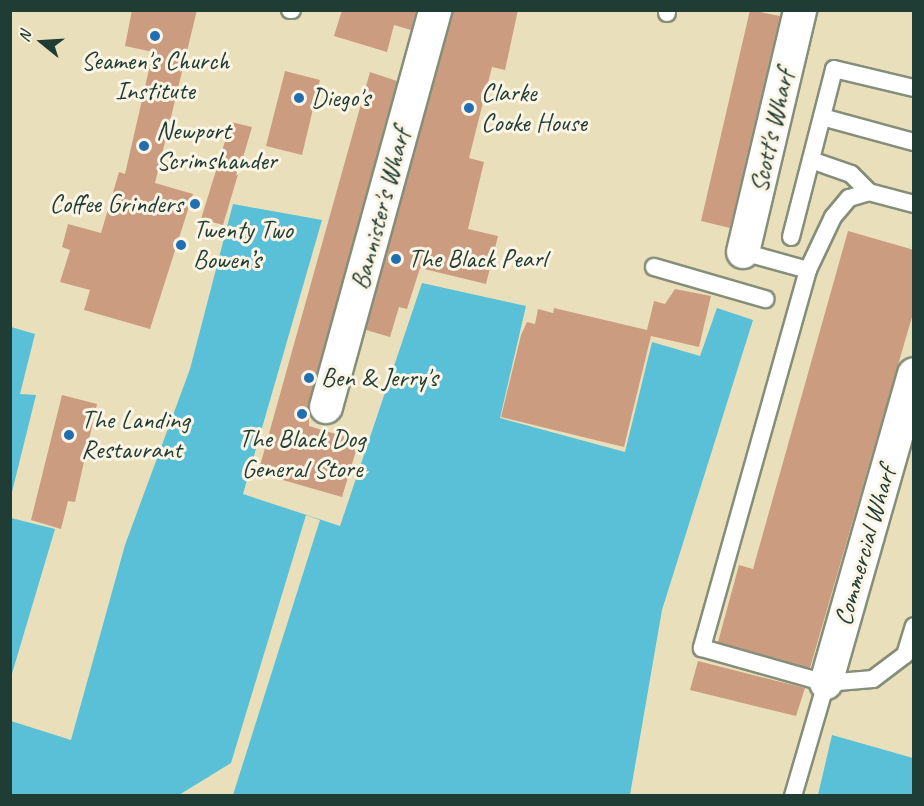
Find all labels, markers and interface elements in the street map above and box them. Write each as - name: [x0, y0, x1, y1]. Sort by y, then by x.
- north arrow: [12, 12, 72, 72]
- text: N: [14, 29, 36, 44]
- marker: Seamen's Church Institute: [148, 29, 162, 43]
- place label: Seamen's Church Institute: [81, 45, 229, 106]
- street label: Scott's Wharf: [743, 66, 801, 196]
- place label: Clarke Cooke House: [481, 77, 587, 138]
- place label: Diego's: [311, 82, 370, 114]
- marker: Diego's: [292, 91, 306, 105]
- marker: Clarke Cooke House: [462, 101, 476, 115]
- place label: Newport Scrimshander: [156, 115, 277, 176]
- street label: Bannister's Wharf: [344, 125, 418, 293]
- marker: Newport Scrimshander: [137, 139, 151, 153]
- place label: Coffee Grinders: [50, 188, 183, 220]
- marker: Coffee Grinders: [188, 197, 202, 211]
- place label: Twenty Two Bowen’s: [193, 214, 292, 276]
- marker: Twenty Two Bowen’s: [174, 238, 188, 252]
- place label: The Black Pearl: [408, 243, 546, 275]
- marker: The Black Pearl: [389, 252, 403, 266]
- place label: Ben & Jerry's: [321, 362, 438, 394]
- marker: Ben & Jerry's: [302, 371, 316, 385]
- place label: The Landing Restaurant: [81, 404, 190, 466]
- marker: The Black Dog General Store: [295, 407, 309, 421]
- place label: The Black Dog General Store: [238, 423, 366, 484]
- marker: The Landing Restaurant: [62, 428, 76, 442]
- street label: Commercial Wharf: [827, 462, 903, 630]

